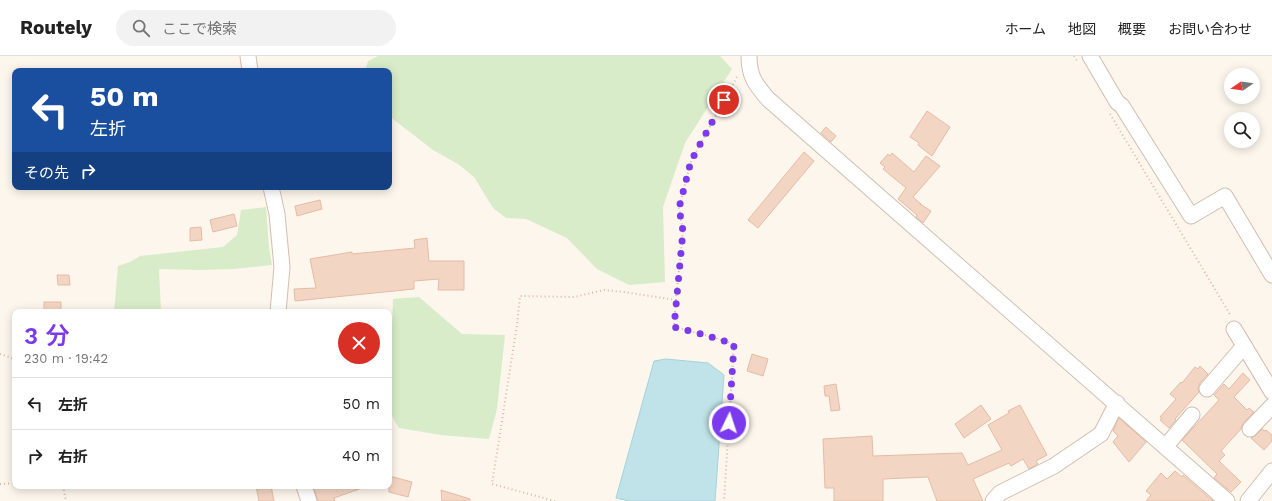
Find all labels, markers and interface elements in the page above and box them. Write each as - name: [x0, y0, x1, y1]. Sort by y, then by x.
- search box: [116, 10, 396, 46]
- text: Routely: [20, 16, 92, 39]
- icon: search: [130, 17, 152, 39]
- text: ここで検索: [162, 20, 237, 38]
- text: ホーム: [1004, 21, 1046, 37]
- text: 地図: [1068, 21, 1096, 37]
- text: 概要: [1118, 21, 1146, 37]
- text: お問い合わせ: [1168, 21, 1252, 37]
- north arrow: [1224, 68, 1260, 104]
- map controls: [1224, 68, 1260, 148]
- text: 50 m: [90, 80, 159, 113]
- pin: [707, 83, 741, 117]
- icon: left: [24, 84, 76, 136]
- icon: arrive: [713, 89, 735, 111]
- button: search: [1224, 112, 1260, 148]
- text: 左折: [90, 118, 126, 139]
- icon: right: [77, 160, 99, 182]
- text: その先: [24, 164, 69, 182]
- text: 3 分: [24, 322, 69, 350]
- button: close: [338, 322, 380, 364]
- text: 230 m · 19:42: [24, 351, 108, 366]
- icon: left: [24, 393, 46, 415]
- text: 50 m: [343, 395, 380, 413]
- text: 左折: [58, 396, 88, 414]
- position arrow: [708, 402, 750, 444]
- icon: right: [24, 445, 46, 467]
- text: 40 m: [342, 447, 380, 465]
- text: 右折: [58, 448, 88, 466]

